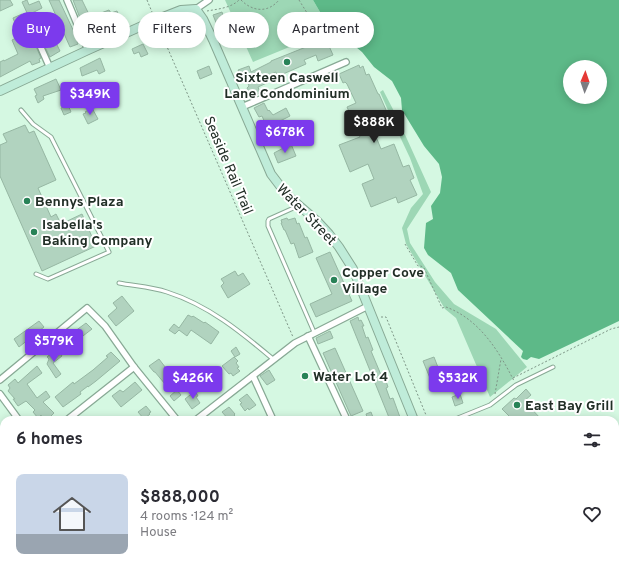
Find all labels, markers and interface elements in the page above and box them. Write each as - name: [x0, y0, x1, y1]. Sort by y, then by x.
- chip: Buy: [12, 12, 65, 48]
- chip: Rent: [73, 12, 130, 48]
- chip: Filters: [138, 12, 206, 48]
- chip: New: [214, 12, 269, 48]
- chip: Apartment: [277, 12, 374, 48]
- marker: Sixteen Caswell Lane Condominium: [282, 57, 292, 67]
- north arrow: [563, 60, 607, 104]
- map controls: [563, 60, 607, 104]
- place label: Sixteen Caswell Lane Condominium: [224, 70, 350, 103]
- pin: $349K: [62, 82, 118, 116]
- text: $349K: [69, 87, 111, 103]
- pin: $888K: [346, 110, 402, 144]
- street label: Seaside Rail Trail: [199, 114, 256, 217]
- text: $888K: [353, 115, 395, 131]
- pin: $678K: [257, 120, 313, 154]
- text: $678K: [265, 125, 305, 141]
- street label: Water Street: [272, 181, 339, 249]
- place label: Bennys Plaza: [35, 194, 123, 211]
- marker: Bennys Plaza: [22, 196, 32, 206]
- place label: Isabella's Baking Company: [42, 217, 153, 250]
- marker: Isabella's Baking Company: [29, 227, 39, 237]
- place label: Copper Cove Village: [342, 265, 424, 298]
- marker: Copper Cove Village: [329, 275, 339, 285]
- pin: $579K: [26, 329, 82, 363]
- text: $579K: [34, 334, 74, 350]
- pin: $426K: [165, 366, 221, 400]
- pin: $532K: [430, 366, 486, 400]
- place label: Water Lot 4: [313, 369, 388, 386]
- text: $426K: [172, 371, 214, 387]
- marker: Water Lot 4: [300, 371, 310, 381]
- text: $532K: [438, 371, 478, 387]
- place label: East Bay Grill: [525, 398, 613, 415]
- marker: East Bay Grill: [512, 400, 522, 410]
- text: 6 homes: [16, 429, 83, 451]
- icon: filters: [581, 429, 603, 451]
- text: $888,000: [140, 487, 220, 509]
- icon: home: [48, 490, 96, 538]
- icon: heart: [581, 503, 603, 525]
- text: 4 rooms · 124 m²: [140, 509, 233, 525]
- text: House: [140, 525, 177, 541]

